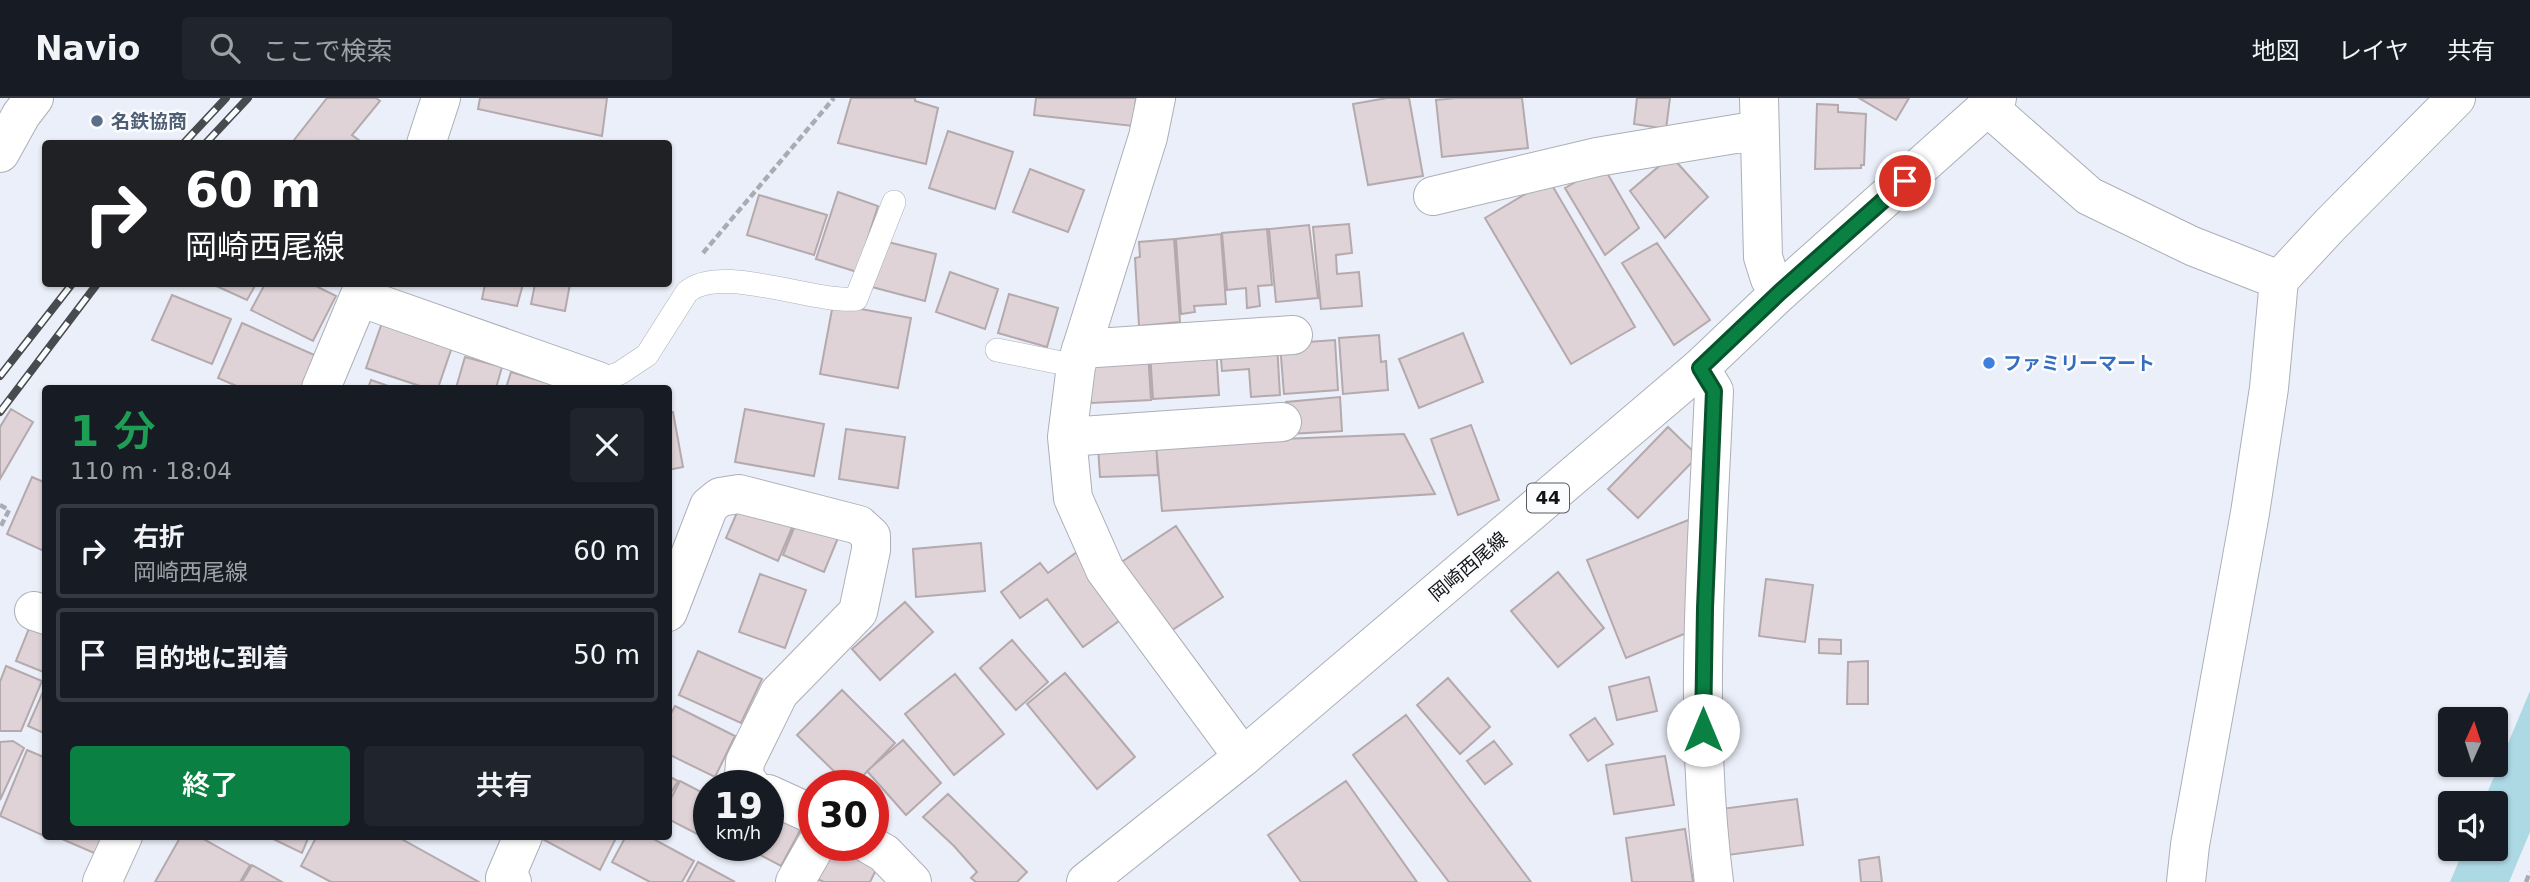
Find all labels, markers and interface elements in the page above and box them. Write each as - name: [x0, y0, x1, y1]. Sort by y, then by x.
- search box: [182, 17, 672, 80]
- text: Navio: [35, 29, 140, 68]
- icon: search: [206, 29, 244, 67]
- text: ここで検索: [262, 36, 392, 66]
- text: 地図: [2252, 37, 2300, 65]
- text: レイヤ: [2338, 37, 2409, 65]
- text: 共有: [2447, 37, 2495, 65]
- place label: 名鉄協商: [111, 110, 187, 132]
- marker: 名鉄協商: [89, 113, 105, 129]
- pin: [1875, 151, 1935, 211]
- text: 60 m: [185, 162, 321, 219]
- icon: arrive: [1886, 162, 1924, 200]
- icon: right: [70, 168, 161, 259]
- text: 岡崎西尾線: [185, 228, 345, 266]
- place label: ファミリーマート: [2003, 352, 2155, 374]
- marker: ファミリーマート: [1981, 355, 1997, 371]
- text: 1 分: [70, 407, 156, 456]
- button: close: [570, 408, 644, 482]
- text: 110 m · 18:04: [70, 458, 232, 484]
- road number: 44: [1527, 484, 1569, 512]
- text: 右折: [133, 522, 185, 552]
- street label: 岡崎西尾線: [1425, 527, 1511, 605]
- icon: right: [74, 532, 112, 570]
- text: 60 m: [573, 536, 640, 566]
- text: 岡崎西尾線: [133, 559, 248, 585]
- icon: arrive: [74, 636, 112, 674]
- text: 50 m: [573, 640, 640, 670]
- text: 目的地に到着: [133, 643, 289, 673]
- position arrow: [1666, 693, 1740, 767]
- north arrow: [2438, 707, 2508, 777]
- map controls: [2438, 707, 2508, 861]
- button: 終了: [70, 746, 350, 826]
- button: 共有: [364, 746, 644, 826]
- speed limit sign: 30: [798, 770, 889, 861]
- text: 19: [714, 786, 763, 826]
- button: sound: [2438, 791, 2508, 861]
- text: km/h: [716, 822, 761, 843]

